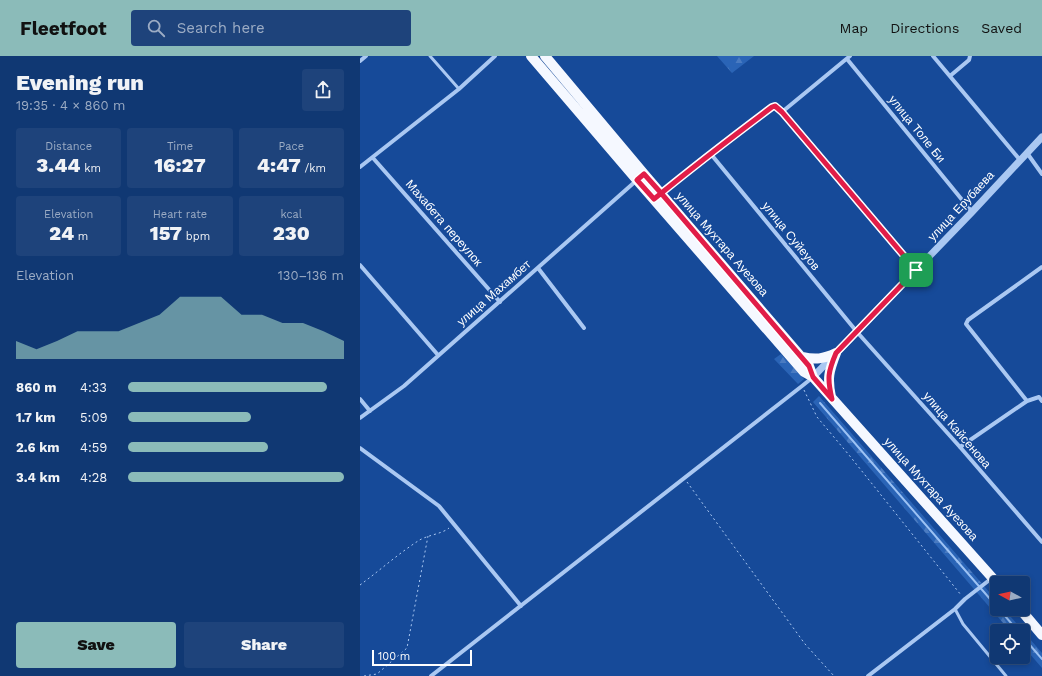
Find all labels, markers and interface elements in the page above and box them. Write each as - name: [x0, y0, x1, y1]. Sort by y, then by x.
- search box: [131, 10, 411, 46]
- text: Fleetfoot: [20, 17, 107, 40]
- icon: search: [145, 17, 167, 39]
- text: Search here: [177, 19, 265, 37]
- text: Map: [840, 20, 868, 36]
- text: Directions: [890, 20, 959, 36]
- text: Saved: [981, 20, 1022, 36]
- button: share: [302, 69, 344, 111]
- text: Evening run: [16, 70, 144, 95]
- street label: улица Толе Би: [886, 93, 948, 165]
- text: 19:35 · 4 × 860 m: [16, 98, 125, 113]
- text: Distance: [45, 140, 92, 153]
- text: Time: [167, 140, 193, 153]
- text: Pace: [279, 140, 304, 153]
- text: 3.44: [36, 153, 81, 177]
- text: 16:27: [154, 153, 206, 177]
- text: 4:47: [257, 153, 301, 177]
- text: km: [81, 162, 101, 175]
- text: /km: [301, 162, 326, 175]
- street label: улица Ерубаева: [925, 168, 997, 244]
- street label: Махабета переулок: [403, 177, 486, 270]
- street label: улица Мухтара Ауезова: [673, 189, 771, 299]
- street label: улица Суйеуов: [759, 199, 823, 273]
- text: Elevation: [44, 208, 93, 221]
- text: Heart rate: [153, 208, 207, 221]
- text: kcal: [280, 208, 302, 221]
- text: 24: [49, 221, 74, 245]
- text: 157: [150, 221, 182, 245]
- text: 230: [273, 221, 310, 245]
- text: m: [74, 230, 88, 243]
- text: bpm: [182, 230, 210, 243]
- pin: [899, 253, 933, 287]
- street label: улица Махамбет: [454, 257, 534, 329]
- icon: arrive: [905, 259, 927, 281]
- text: Elevation: [16, 268, 74, 283]
- text: 130–136 m: [278, 268, 344, 283]
- text: 860 m: [16, 380, 56, 395]
- text: 4:33: [80, 380, 107, 395]
- street label: улица Кайсенова: [920, 389, 994, 471]
- text: 1.7 km: [16, 410, 56, 425]
- text: 5:09: [80, 410, 108, 425]
- street label: улица Мухтара Ауезова: [881, 435, 981, 544]
- text: 2.6 km: [16, 440, 60, 455]
- text: 4:59: [80, 440, 107, 455]
- text: 3.4 km: [16, 470, 60, 485]
- text: 4:28: [80, 470, 107, 485]
- north arrow: [990, 576, 1030, 616]
- map controls: [990, 576, 1030, 664]
- button: Save: [16, 622, 176, 668]
- button: Share: [184, 622, 344, 668]
- button: locate: [990, 624, 1030, 664]
- scale bar: [372, 648, 472, 667]
- text: 100 m: [378, 650, 410, 663]

